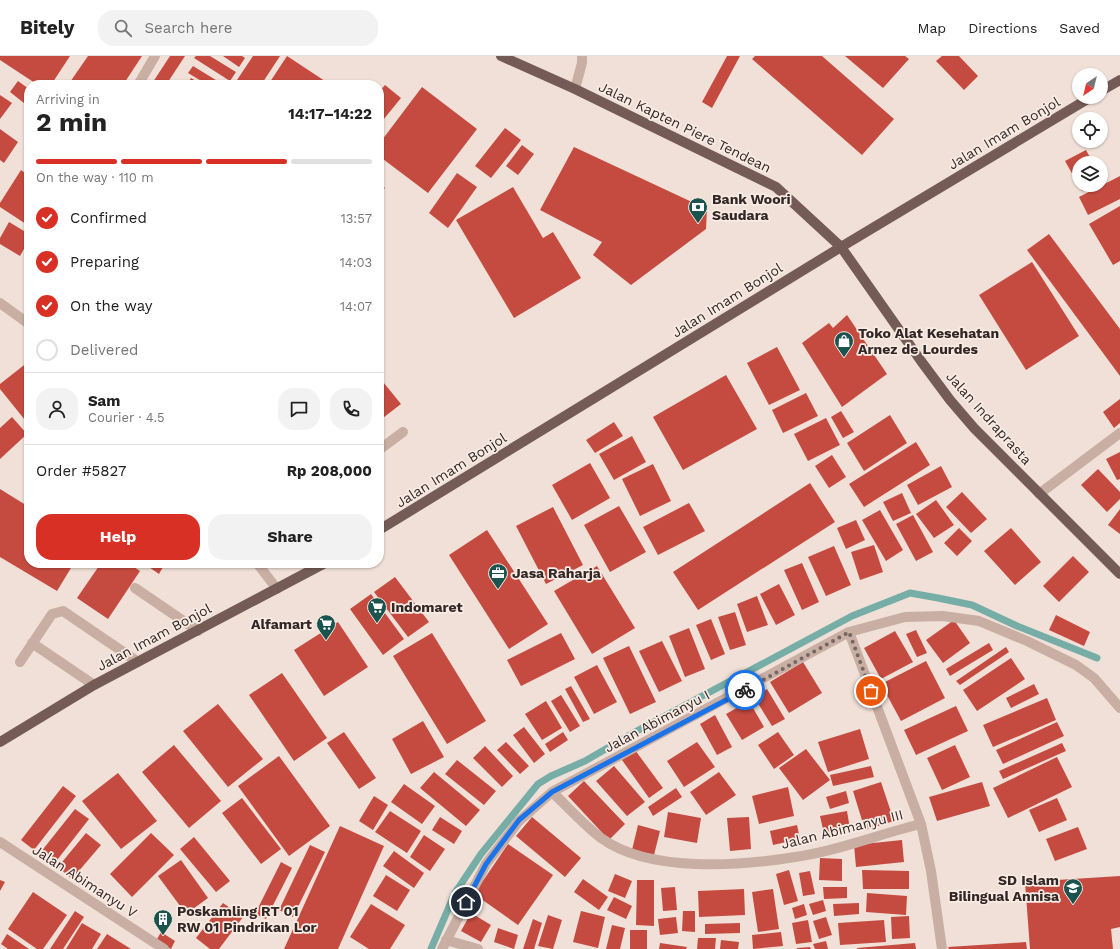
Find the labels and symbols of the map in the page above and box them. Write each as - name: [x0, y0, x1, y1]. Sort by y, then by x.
- north arrow: [1072, 68, 1108, 104]
- street label: Jalan Kapten Piere Tendean: [596, 78, 774, 176]
- street label: Jalan Imam Bonjol: [945, 93, 1063, 173]
- place label: Bank Woori Saudara: [712, 191, 791, 223]
- bank icon: Bank Woori Saudara: [687, 196, 709, 224]
- street label: Jalan Imam Bonjol: [669, 259, 786, 341]
- place label: Toko Alat Kesehatan Arnez de Lourdes: [858, 325, 999, 357]
- shop icon: Toko Alat Kesehatan Arnez de Lourdes: [833, 330, 855, 358]
- street label: Jalan Indraprasta: [943, 368, 1035, 468]
- street label: Jalan Imam Bonjol: [393, 429, 510, 511]
- office icon: Jasa Raharja: [487, 562, 509, 590]
- place label: Jasa Raharja: [512, 565, 602, 581]
- supermarket icon: Indomaret: [366, 596, 388, 624]
- place label: Indomaret: [391, 599, 463, 615]
- street label: Jalan Imam Bonjol: [94, 600, 215, 674]
- supermarket icon: Alfamart: [315, 613, 337, 641]
- place label: Alfamart: [251, 616, 312, 632]
- courier: [725, 670, 765, 710]
- pin: [854, 674, 888, 708]
- street label: Jalan Abimanyu I: [602, 686, 712, 756]
- street label: Jalan Abimanyu III: [779, 806, 905, 852]
- street label: Jalan Abimanyu V: [30, 841, 140, 921]
- place label: SD Islam Bilingual Annisa: [949, 872, 1060, 904]
- school or university icon: SD Islam Bilingual Annisa: [1062, 877, 1084, 905]
- pin: [449, 885, 483, 919]
- place label: Poskamling RT 01 RW 01 Pindrikan Lor: [177, 903, 317, 935]
- building icon: Poskamling RT 01 RW 01 Pindrikan Lor: [152, 908, 174, 936]

